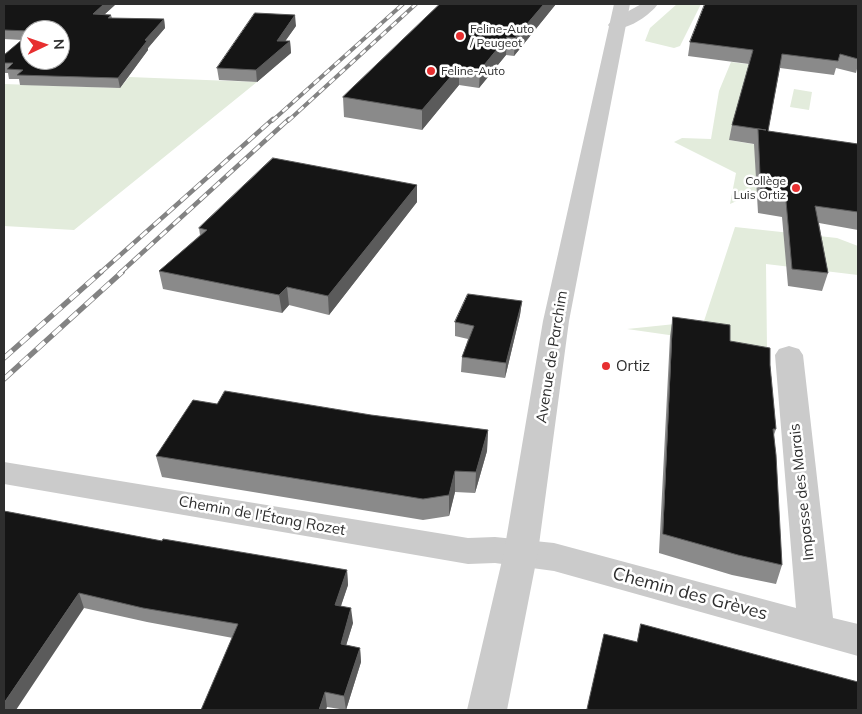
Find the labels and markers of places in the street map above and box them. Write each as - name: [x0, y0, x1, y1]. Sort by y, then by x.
- place label: Feline-Auto / Peugeot: [470, 22, 534, 50]
- marker: Feline-Auto / Peugeot: [454, 30, 466, 42]
- place label: Feline-Auto: [441, 64, 505, 78]
- marker: Feline-Auto: [425, 65, 437, 77]
- place label: Collège Luis Ortiz: [733, 174, 786, 202]
- marker: Collège Luis Ortiz: [790, 182, 802, 194]
- place label: Ortiz: [616, 357, 650, 375]
- marker: Ortiz: [600, 360, 612, 372]

